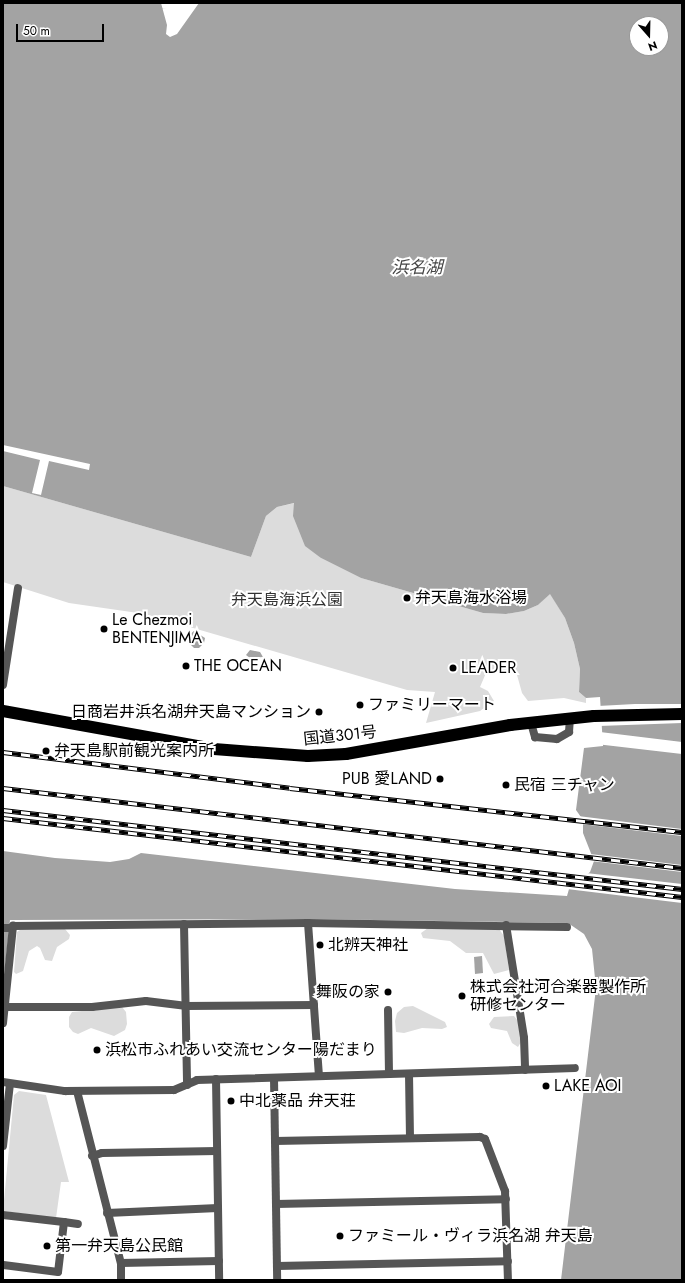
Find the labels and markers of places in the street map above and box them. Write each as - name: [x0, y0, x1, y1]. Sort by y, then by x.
- place label: 弁天島海水浴場: [415, 588, 527, 608]
- marker: 弁天島海水浴場: [402, 593, 412, 603]
- place label: Le Chezmoi BENTENJIMA: [112, 610, 202, 648]
- marker: Le Chezmoi BENTENJIMA: [99, 624, 109, 634]
- place label: THE OCEAN: [194, 656, 282, 676]
- place label: LEADER: [461, 658, 516, 678]
- marker: THE OCEAN: [181, 661, 191, 671]
- marker: LEADER: [448, 663, 458, 673]
- place label: ファミリーマート: [368, 695, 496, 715]
- marker: ファミリーマート: [355, 700, 365, 710]
- place label: 日商岩井浜名湖弁天島マンション: [71, 702, 311, 722]
- marker: 日商岩井浜名湖弁天島マンション: [314, 707, 324, 717]
- place label: 弁天島駅前観光案内所: [54, 741, 214, 761]
- marker: 弁天島駅前観光案内所: [41, 746, 51, 756]
- place label: PUB 愛LAND: [342, 769, 432, 789]
- marker: PUB 愛LAND: [435, 774, 445, 784]
- place label: 民宿 三チャン: [514, 775, 615, 795]
- marker: 民宿 三チャン: [501, 780, 511, 790]
- place label: 北辨天神社: [328, 935, 408, 955]
- marker: 北辨天神社: [315, 940, 325, 950]
- place label: 株式会社河合楽器製作所 研修センター: [470, 977, 646, 1015]
- place label: 舞阪の家: [316, 982, 380, 1002]
- marker: 舞阪の家: [383, 987, 393, 997]
- marker: 株式会社河合楽器製作所 研修センター: [457, 991, 467, 1001]
- place label: 浜松市ふれあい交流センター陽だまり: [105, 1040, 377, 1060]
- marker: 浜松市ふれあい交流センター陽だまり: [92, 1045, 102, 1055]
- place label: LAKE AOI: [554, 1076, 622, 1096]
- marker: LAKE AOI: [541, 1081, 551, 1091]
- place label: 中北薬品 弁天荘: [239, 1091, 356, 1111]
- marker: 中北薬品 弁天荘: [226, 1096, 236, 1106]
- place label: ファミール・ヴィラ浜名湖 弁天島: [348, 1226, 593, 1246]
- marker: ファミール・ヴィラ浜名湖 弁天島: [335, 1231, 345, 1241]
- place label: 第一弁天島公民館: [55, 1236, 183, 1256]
- marker: 第一弁天島公民館: [42, 1241, 52, 1251]

